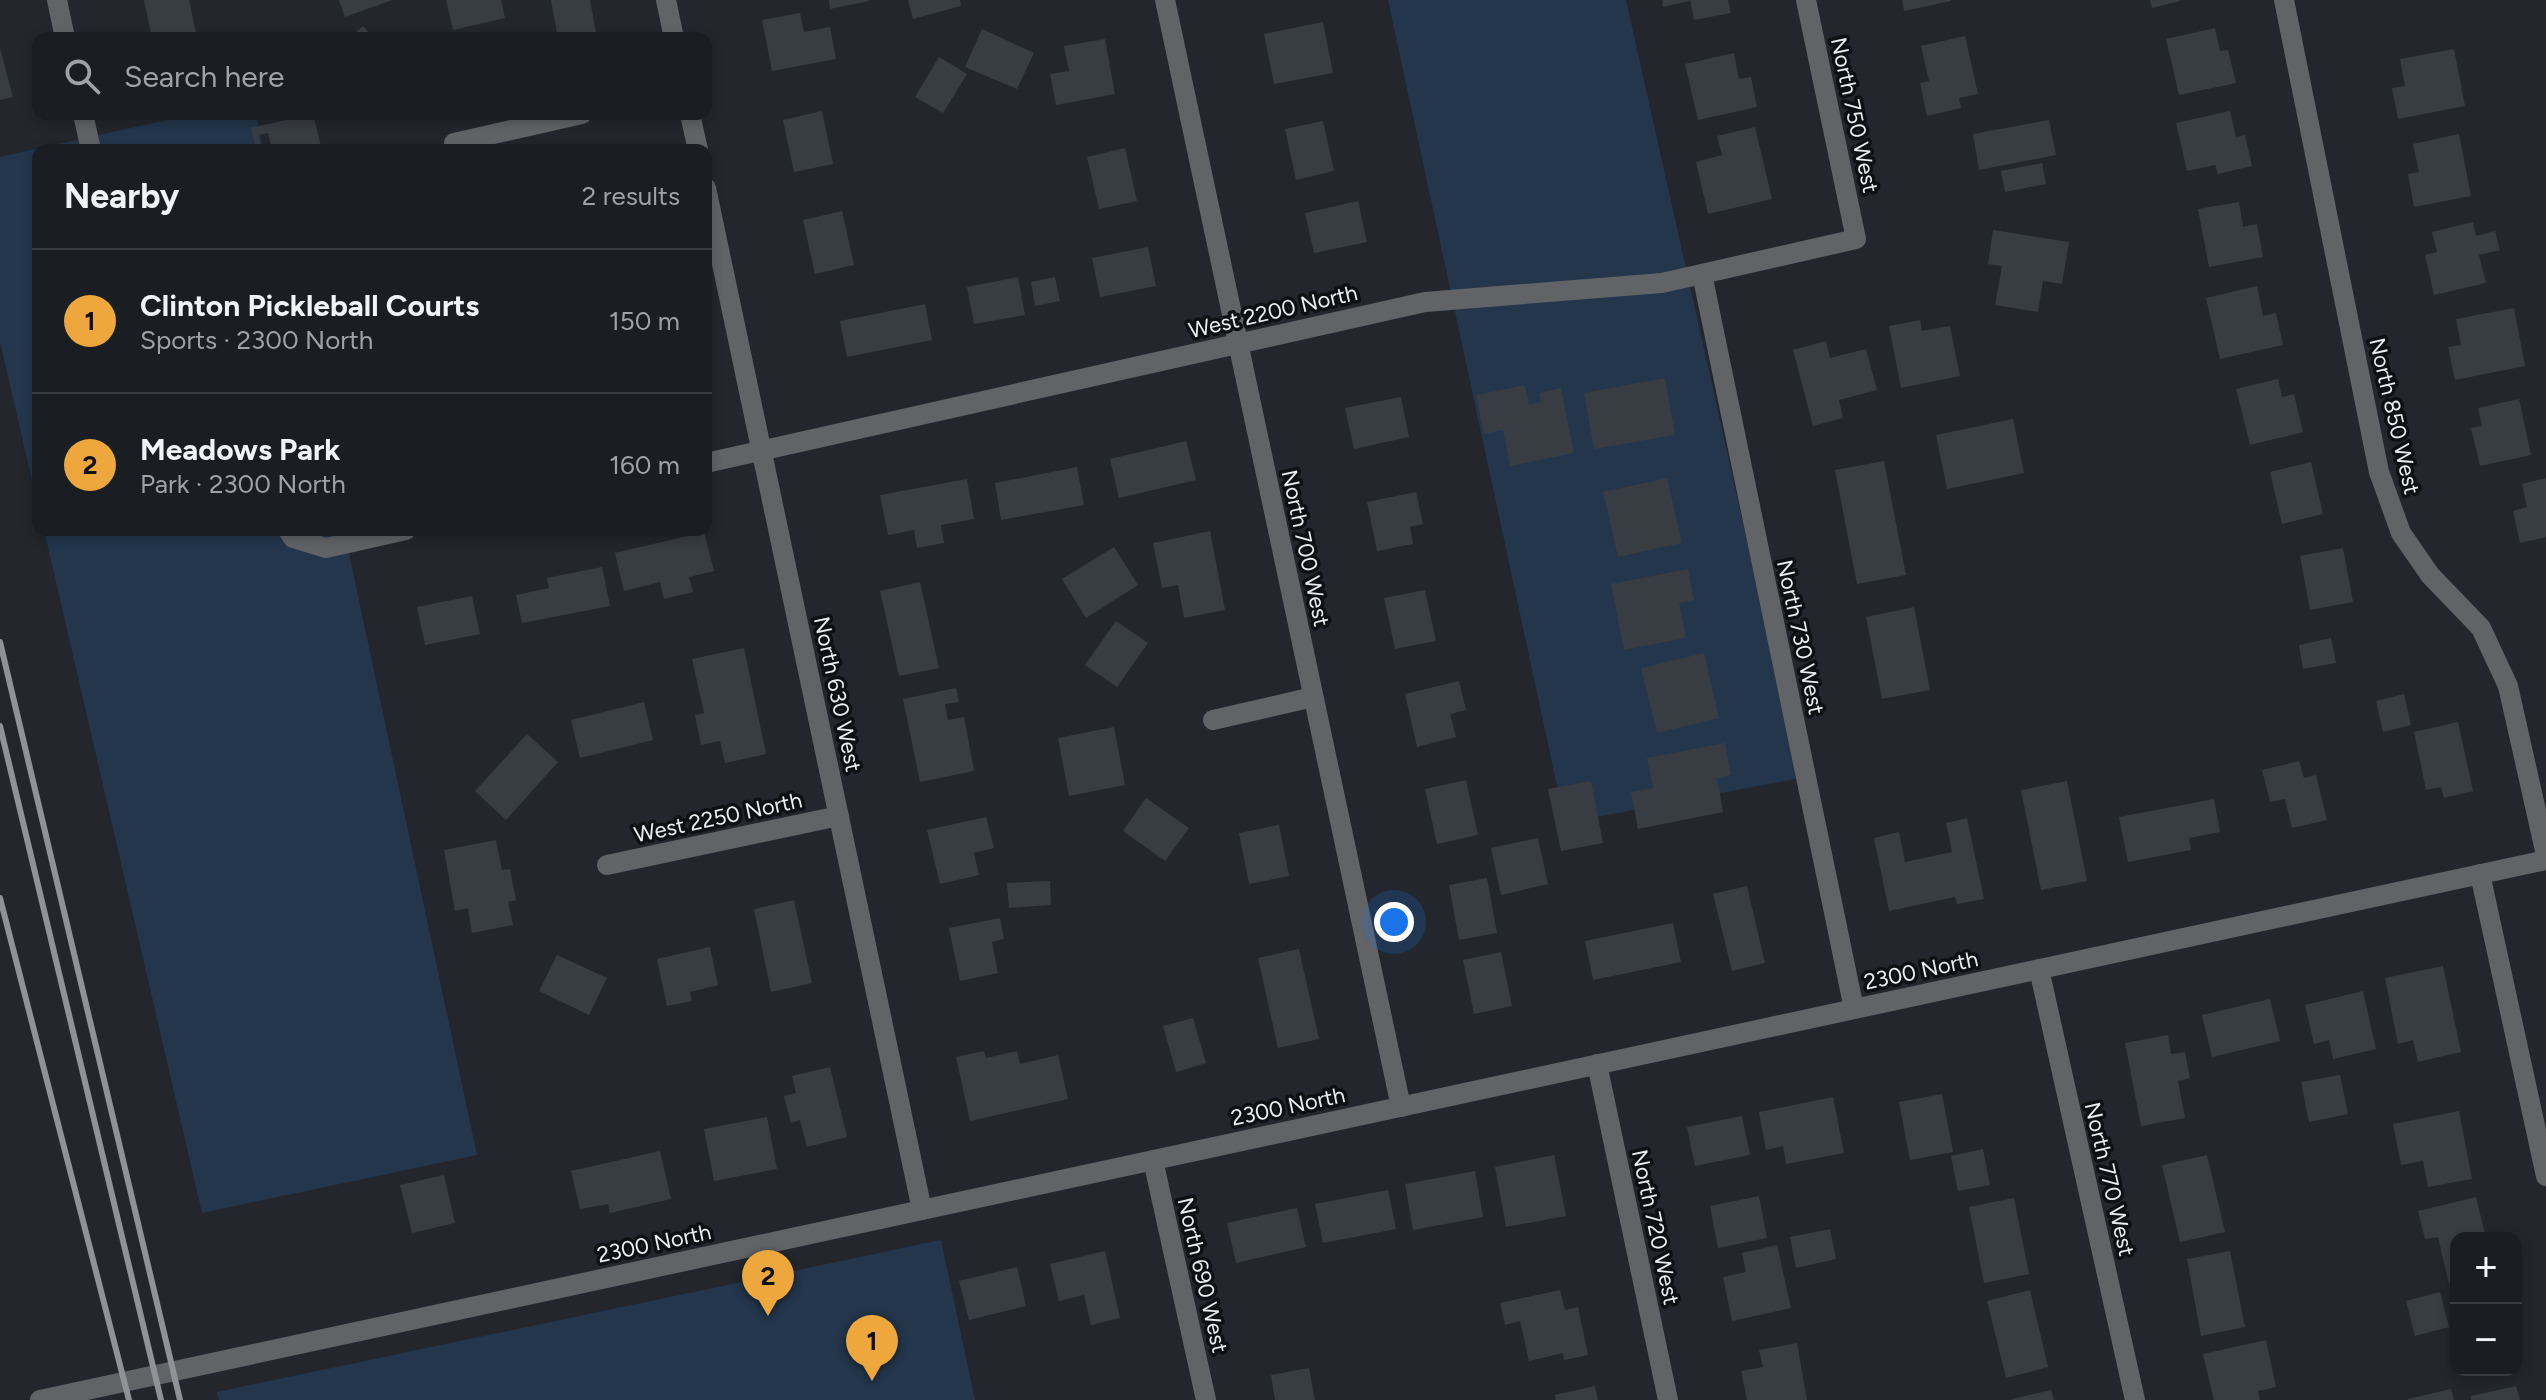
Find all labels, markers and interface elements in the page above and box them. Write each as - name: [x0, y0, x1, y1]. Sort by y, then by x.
- search box: [32, 32, 712, 120]
- street label: North 750 West: [1825, 35, 1884, 195]
- icon: search: [60, 54, 104, 98]
- text: Search here: [124, 58, 284, 95]
- text: Nearby: [64, 176, 179, 217]
- text: 2 results: [582, 180, 680, 212]
- street label: West 2200 North: [1186, 279, 1360, 344]
- text: Clinton Pickleball Courts: [140, 287, 479, 324]
- text: 1: [85, 305, 95, 337]
- text: 150 m: [609, 305, 680, 337]
- text: Sports · 2300 North: [140, 324, 373, 356]
- street label: North 850 West: [2363, 335, 2426, 497]
- text: Meadows Park: [140, 431, 340, 468]
- text: 2: [82, 449, 98, 481]
- text: 160 m: [609, 449, 680, 481]
- street label: North 700 West: [1276, 467, 1335, 629]
- text: Park · 2300 North: [140, 468, 346, 500]
- street label: North 730 West: [1771, 557, 1830, 717]
- street label: North 630 West: [808, 614, 867, 774]
- street label: West 2250 North: [632, 787, 804, 848]
- your location: [1374, 902, 1414, 942]
- street label: 2300 North: [1862, 945, 1981, 996]
- street label: 2300 North: [1229, 1081, 1348, 1132]
- street label: North 770 West: [2079, 1099, 2140, 1259]
- street label: North 720 West: [1626, 1147, 1685, 1307]
- street label: North 690 West: [1172, 1195, 1233, 1355]
- street label: 2300 North: [595, 1218, 714, 1269]
- map controls: [2450, 1232, 2522, 1376]
- button: +: [2450, 1232, 2522, 1304]
- pin: 2: [742, 1250, 794, 1316]
- button: −: [2450, 1304, 2522, 1376]
- pin: 1: [846, 1315, 898, 1381]

